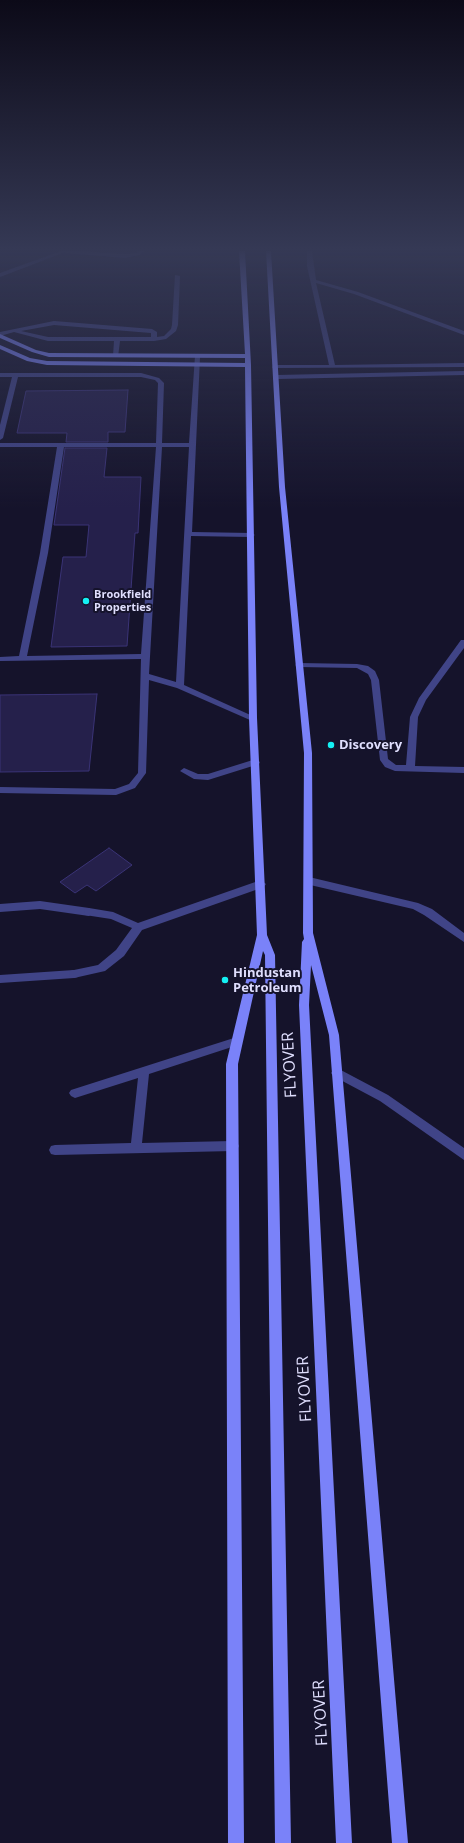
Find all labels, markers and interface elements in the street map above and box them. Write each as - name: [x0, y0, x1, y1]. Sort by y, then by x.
- place label: Brookfield Properties: [94, 588, 151, 614]
- marker: Brookfield Properties: [81, 596, 91, 606]
- place label: Discovery: [339, 737, 402, 753]
- marker: Discovery: [326, 740, 336, 750]
- place label: Hindustan Petroleum: [233, 965, 301, 996]
- marker: Hindustan Petroleum: [220, 975, 230, 985]
- street label: FLYOVER: [279, 1031, 301, 1099]
- street label: FLYOVER: [294, 1355, 316, 1423]
- street label: FLYOVER: [310, 1679, 332, 1747]

